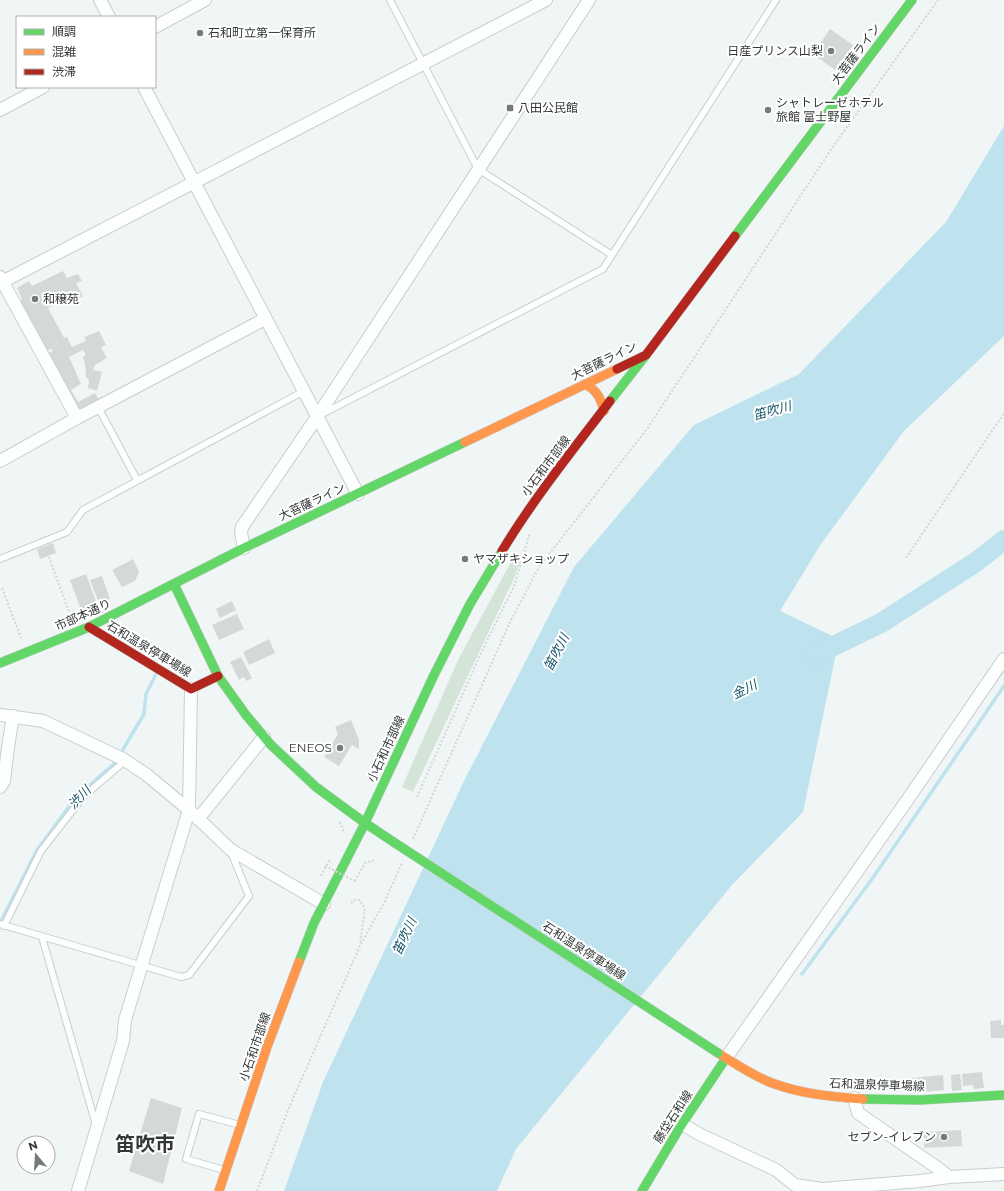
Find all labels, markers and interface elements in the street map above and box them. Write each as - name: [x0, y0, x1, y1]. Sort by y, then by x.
- legend: [16, 16, 156, 88]
- street label: 大菩薩ライン: [828, 20, 883, 87]
- text: 順調: [52, 24, 76, 39]
- place label: 石和町立第一保育所: [208, 25, 316, 40]
- marker: 石和町立第一保育所: [195, 28, 205, 38]
- place label: 日産プリンス山梨: [727, 43, 823, 58]
- text: 混雑: [52, 44, 76, 59]
- marker: 日産プリンス山梨: [826, 46, 836, 56]
- text: 渋滞: [52, 64, 76, 79]
- place label: シャトレーゼホテル 旅館 富士野屋: [776, 95, 884, 124]
- place label: 八田公民館: [518, 100, 578, 115]
- marker: 八田公民館: [505, 103, 515, 113]
- marker: シャトレーゼホテル 旅館 富士野屋: [763, 105, 773, 115]
- place label: 和穣苑: [43, 291, 79, 306]
- marker: 和穣苑: [30, 294, 40, 304]
- street label: 大菩薩ライン: [568, 338, 639, 383]
- water label: 笛吹川: [751, 397, 795, 423]
- street label: 小石和市部線: [518, 432, 573, 499]
- street label: 大菩薩ライン: [276, 480, 348, 524]
- place label: ヤマザキショップ: [473, 551, 569, 566]
- marker: ヤマザキショップ: [460, 554, 470, 564]
- street label: 市部本通り: [52, 595, 113, 634]
- street label: 石和温泉停車場線: [104, 617, 194, 680]
- water label: 笛吹川: [540, 629, 573, 673]
- water label: 金川: [729, 675, 761, 702]
- street label: 小石和市部線: [364, 713, 408, 785]
- place label: ENEOS: [289, 740, 332, 755]
- marker: ENEOS: [335, 743, 345, 753]
- water label: 渋川: [64, 781, 95, 812]
- water label: 笛吹川: [389, 913, 420, 957]
- street label: 石和温泉停車場線: [540, 918, 629, 983]
- street label: 小石和市部線: [236, 1010, 273, 1083]
- street label: 石和温泉停車場線: [829, 1075, 925, 1094]
- street label: 藤垈石和線: [650, 1087, 695, 1146]
- place label: セブン-イレブン: [847, 1129, 936, 1144]
- district label: 笛吹市: [115, 1132, 175, 1156]
- marker: セブン-イレブン: [939, 1132, 949, 1142]
- north arrow: [16, 1135, 56, 1175]
- text: N: [27, 1137, 39, 1154]

